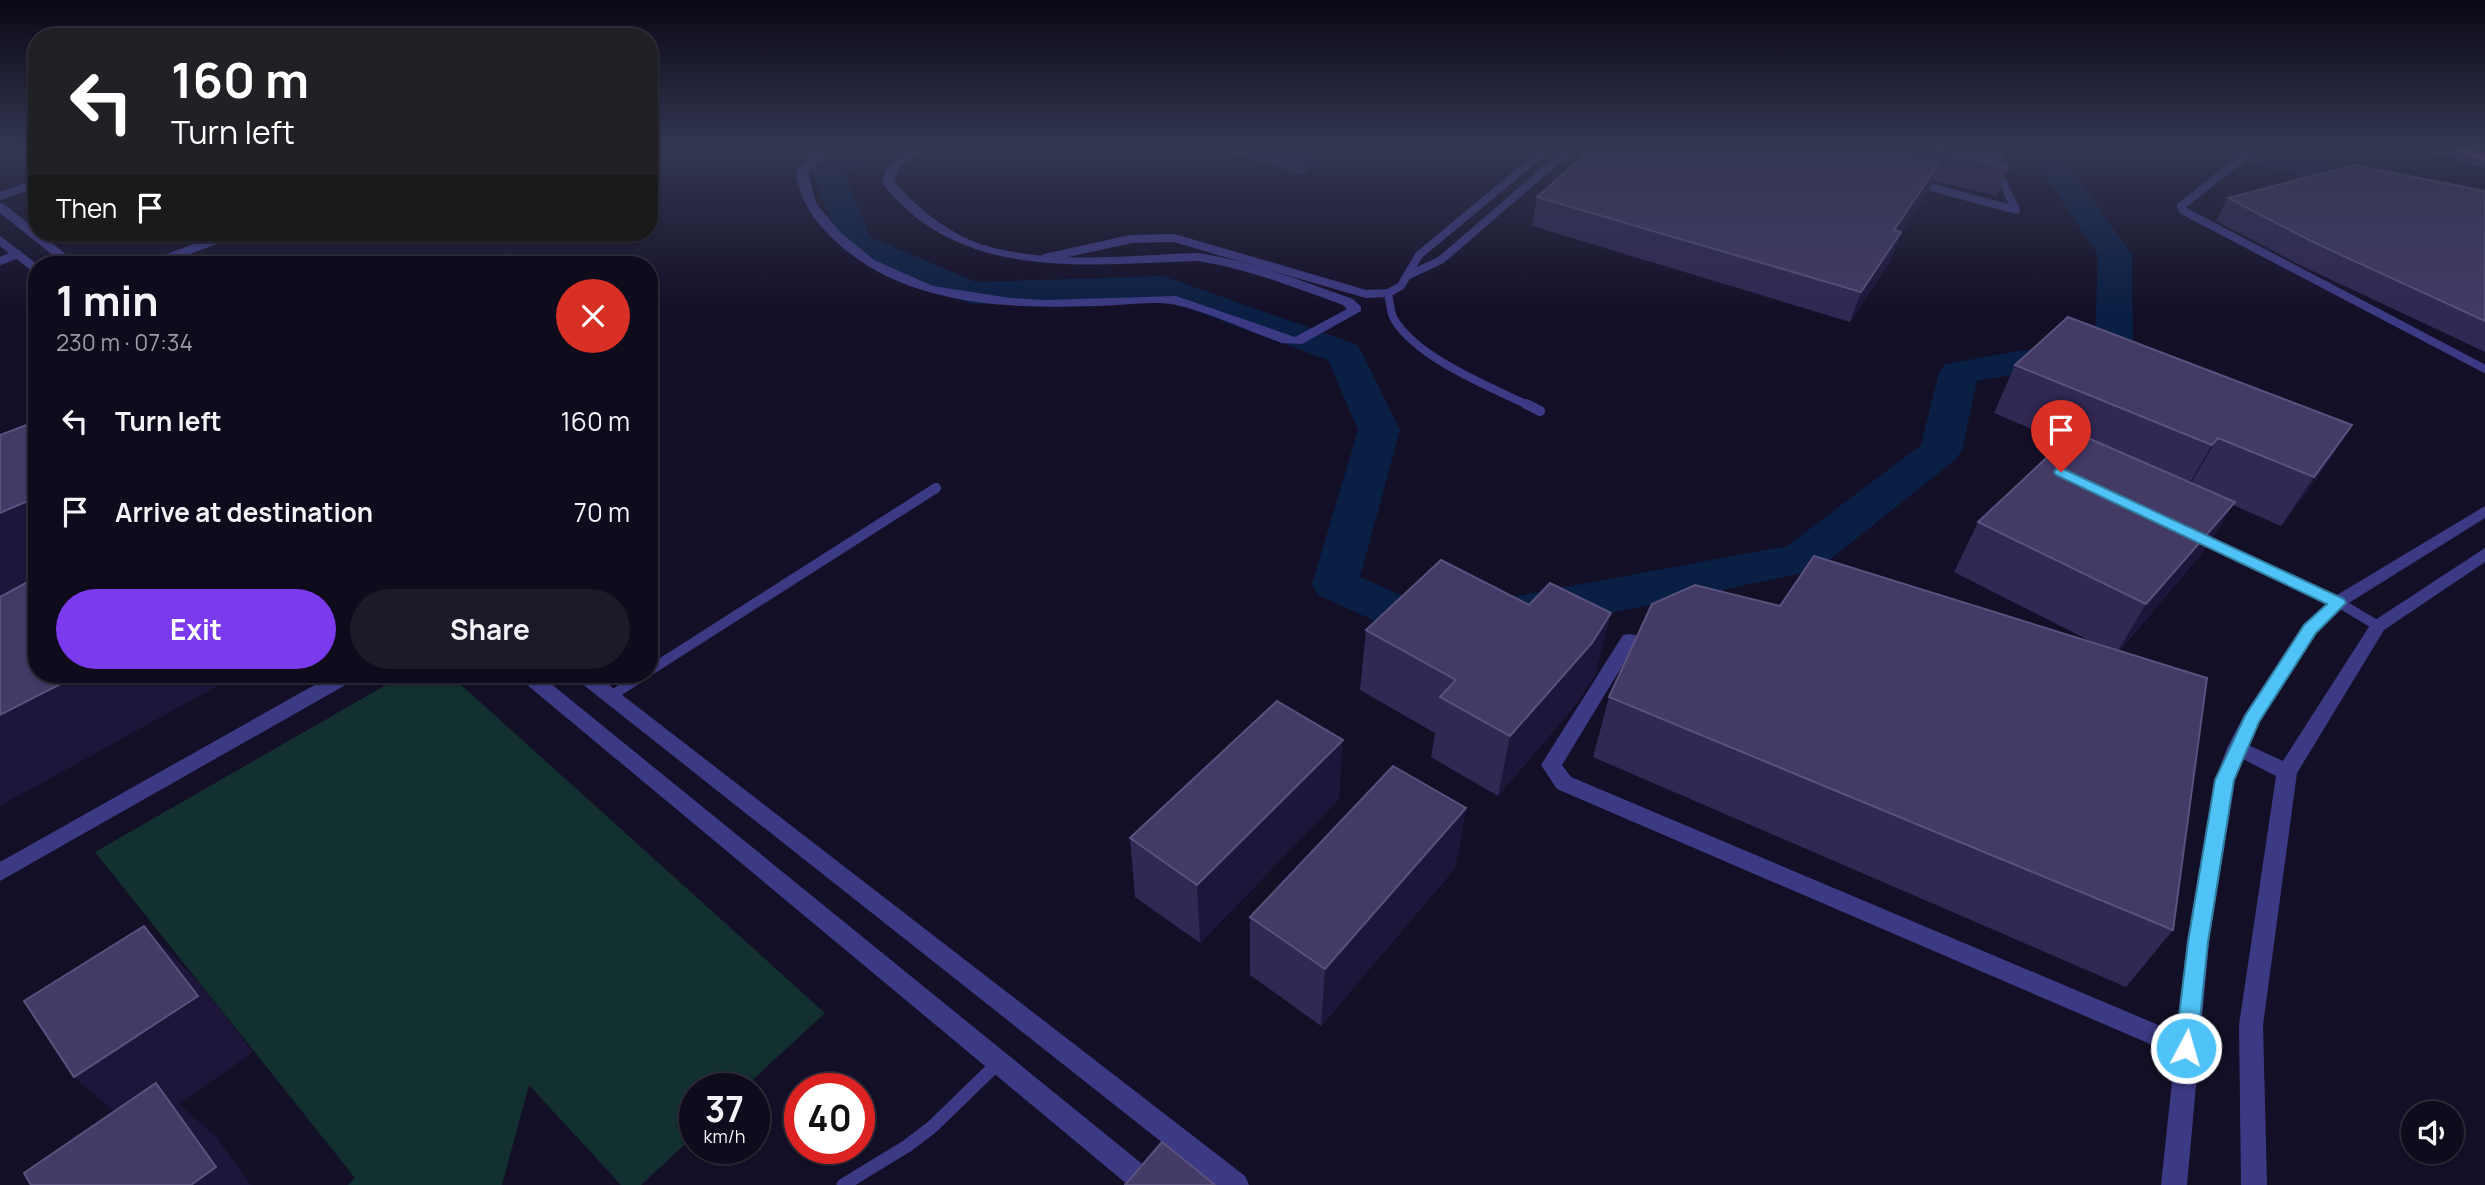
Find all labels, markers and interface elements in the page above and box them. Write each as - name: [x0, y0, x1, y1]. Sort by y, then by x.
- text: 160 m: [171, 46, 309, 113]
- icon: left: [56, 56, 147, 147]
- text: Turn left: [171, 110, 295, 154]
- icon: arrive: [131, 189, 169, 227]
- text: Then: [56, 190, 117, 226]
- text: 1 min: [56, 271, 159, 329]
- button: close: [556, 279, 630, 353]
- text: 230 m · 07:34: [56, 326, 193, 358]
- pin: [2031, 400, 2091, 472]
- icon: left: [56, 402, 94, 440]
- text: Turn left: [115, 403, 222, 439]
- text: 160 m: [561, 403, 630, 439]
- icon: arrive: [2042, 411, 2080, 449]
- icon: arrive: [56, 493, 94, 531]
- text: Arrive at destination: [115, 494, 373, 530]
- text: 70 m: [574, 494, 630, 530]
- button: Exit: [56, 589, 336, 669]
- button: Share: [350, 589, 630, 669]
- position arrow: [2149, 1011, 2223, 1085]
- speed limit sign: 40: [784, 1073, 875, 1164]
- text: 37: [705, 1085, 744, 1133]
- map controls: [2401, 1101, 2464, 1164]
- button: sound: [2401, 1101, 2464, 1164]
- text: km/h: [704, 1124, 745, 1148]

